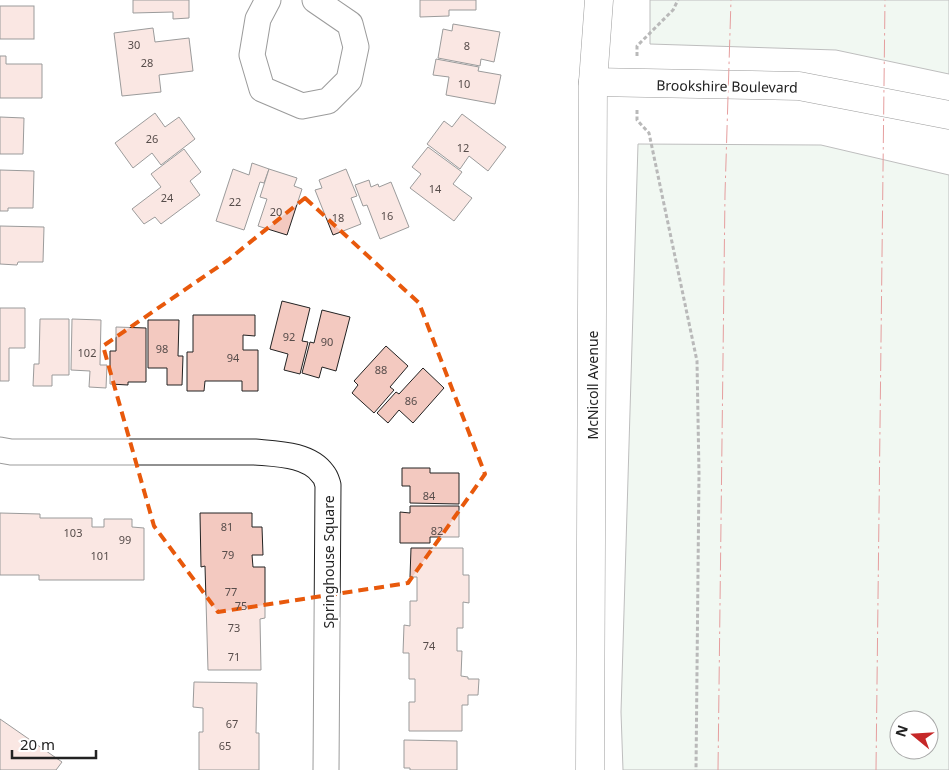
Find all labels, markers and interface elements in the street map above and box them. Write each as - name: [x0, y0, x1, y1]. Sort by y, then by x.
- house number: 30: [128, 37, 140, 52]
- house number: 8: [464, 38, 470, 53]
- house number: 28: [141, 55, 153, 70]
- street label: Brookshire Boulevard: [656, 75, 798, 97]
- house number: 10: [458, 76, 470, 91]
- house number: 26: [146, 131, 158, 146]
- house number: 12: [457, 140, 469, 155]
- house number: 14: [429, 181, 442, 196]
- house number: 24: [161, 190, 174, 205]
- house number: 22: [229, 194, 241, 209]
- house number: 20: [270, 204, 282, 219]
- house number: 16: [381, 208, 393, 223]
- house number: 18: [332, 210, 344, 225]
- house number: 92: [283, 329, 295, 344]
- street label: McNicoll Avenue: [583, 330, 602, 439]
- house number: 90: [321, 334, 333, 349]
- house number: 98: [156, 341, 168, 356]
- house number: 102: [78, 345, 96, 360]
- house number: 94: [227, 350, 240, 365]
- house number: 88: [375, 362, 387, 377]
- house number: 86: [405, 393, 417, 408]
- house number: 84: [423, 488, 436, 503]
- street label: Springhouse Square: [319, 495, 338, 629]
- house number: 81: [221, 519, 233, 534]
- house number: 82: [431, 523, 443, 538]
- house number: 103: [64, 525, 82, 540]
- house number: 99: [119, 532, 131, 547]
- house number: 79: [222, 547, 234, 562]
- house number: 101: [91, 548, 109, 563]
- house number: 77: [225, 584, 237, 599]
- house number: 75: [235, 598, 247, 613]
- house number: 73: [228, 620, 240, 635]
- house number: 74: [423, 638, 436, 653]
- house number: 71: [228, 649, 240, 664]
- north arrow: [889, 710, 939, 760]
- house number: 67: [226, 716, 238, 731]
- text: N: [890, 722, 912, 739]
- scale bar: [12, 728, 96, 760]
- text: 20 m: [20, 734, 55, 754]
- house number: 65: [219, 738, 231, 753]

